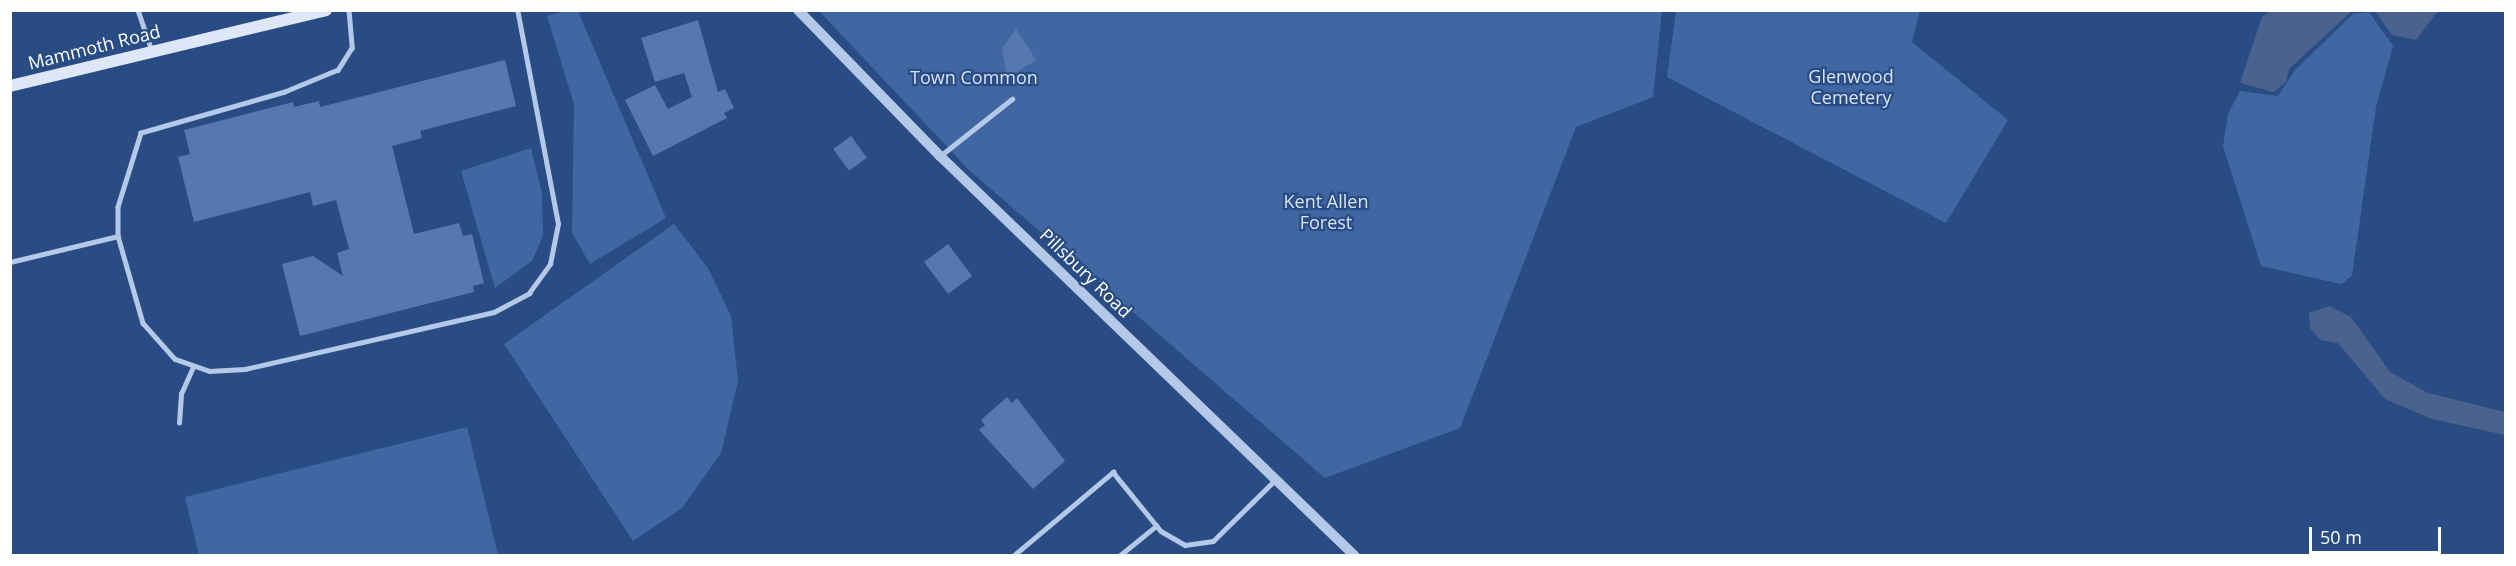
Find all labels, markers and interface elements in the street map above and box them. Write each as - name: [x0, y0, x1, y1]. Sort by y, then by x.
- street label: Mammoth Road: [26, 20, 162, 74]
- park label: Town Common: [910, 66, 1038, 88]
- park label: Glenwood Cemetery: [1808, 66, 1894, 109]
- park label: Kent Allen Forest: [1284, 191, 1368, 234]
- street label: Pillsbury Road: [1036, 224, 1136, 322]
- scale bar: [2312, 515, 2444, 553]
- text: 50 m: [2320, 525, 2362, 549]

